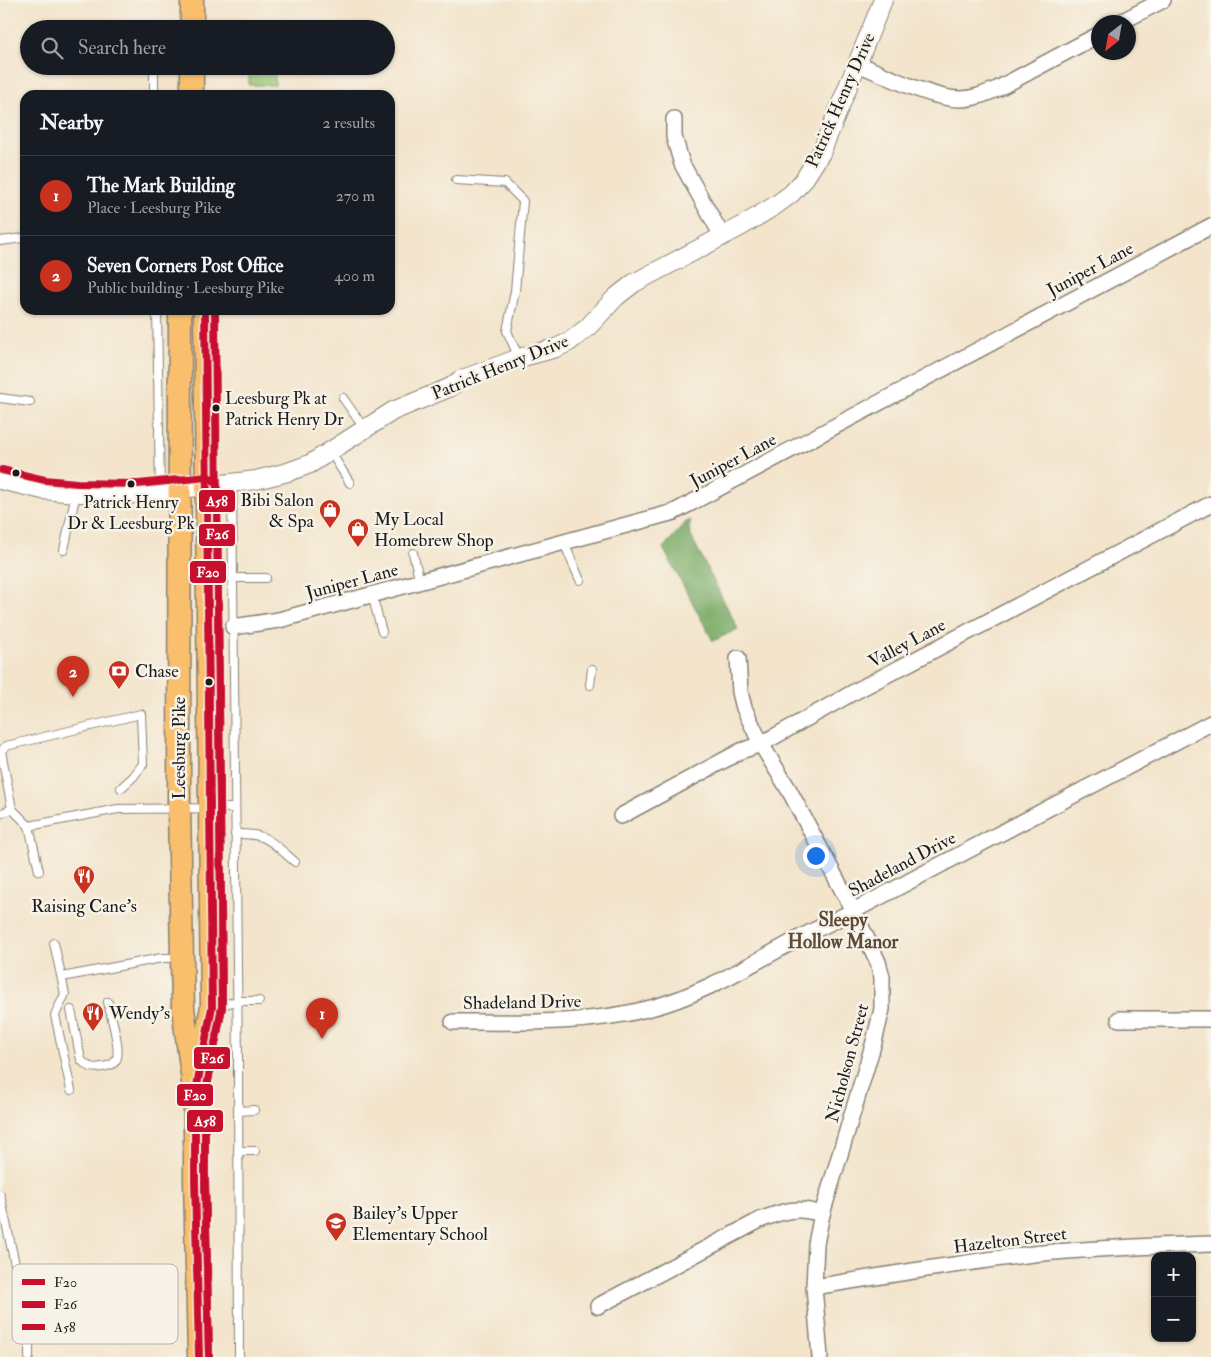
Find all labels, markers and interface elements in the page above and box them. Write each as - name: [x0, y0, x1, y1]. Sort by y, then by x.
- north arrow: [1091, 15, 1136, 60]
- search box: [20, 20, 395, 75]
- street label: Patrick Henry Drive: [800, 29, 881, 171]
- icon: search: [38, 34, 66, 62]
- text: Search here: [78, 36, 166, 60]
- text: Nearby: [40, 109, 103, 136]
- text: 2 results: [322, 113, 375, 133]
- text: The Mark Building: [87, 174, 235, 198]
- text: 1: [53, 186, 59, 206]
- text: 270 m: [336, 186, 375, 206]
- text: Place · Leesburg Pike: [87, 198, 221, 218]
- street label: Juniper Lane: [1042, 237, 1138, 302]
- text: Seven Corners Post Office: [87, 254, 284, 278]
- text: 2: [52, 266, 60, 286]
- text: 400 m: [334, 266, 375, 286]
- text: Public building · Leesburg Pike: [87, 278, 284, 298]
- street label: Patrick Henry Drive: [428, 329, 572, 405]
- place label: Leesburg Pk at Patrick Henry Dr: [225, 388, 344, 431]
- marker: Leesburg Pk at Patrick Henry Dr: [211, 403, 221, 413]
- street label: Juniper Lane: [685, 428, 781, 493]
- unlabelled marker: [11, 468, 21, 478]
- marker: Patrick Henry Dr & Leesburg Pk: [126, 479, 136, 489]
- line badge: A58: [198, 489, 236, 513]
- place label: Bibi Salon & Spa: [240, 489, 315, 533]
- place label: Patrick Henry Dr & Leesburg Pk: [67, 492, 195, 534]
- text: A58: [205, 493, 228, 510]
- shop icon: Bibi Salon & Spa: [318, 498, 342, 529]
- place label: My Local Homebrew Shop: [374, 508, 494, 552]
- shop icon: My Local Homebrew Shop: [346, 517, 370, 548]
- line badge: F26: [198, 523, 236, 547]
- text: F26: [206, 526, 229, 543]
- street label: Juniper Lane: [302, 558, 401, 605]
- line badge: F20: [189, 560, 227, 584]
- text: F20: [196, 564, 220, 581]
- street label: Valley Lane: [865, 613, 950, 673]
- pin: 2: [57, 656, 89, 697]
- bank icon: Chase: [107, 659, 131, 690]
- place label: Chase: [135, 660, 179, 683]
- unlabelled marker: [204, 677, 214, 687]
- street label: Leesburg Pike: [168, 696, 191, 799]
- street label: Shadeland Drive: [845, 826, 960, 902]
- your location: [803, 843, 829, 869]
- restaurant icon: Raising Cane's: [72, 864, 96, 895]
- place label: Raising Cane's: [31, 895, 137, 918]
- district label: Sleepy Hollow Manor: [788, 908, 899, 954]
- street label: Shadeland Drive: [463, 990, 582, 1015]
- pin: 1: [306, 998, 338, 1039]
- restaurant icon: Wendy's: [81, 1001, 105, 1032]
- street label: Nicholson Street: [821, 1001, 874, 1125]
- place label: Wendy's: [108, 1002, 170, 1025]
- line badge: F26: [193, 1046, 231, 1070]
- text: F26: [201, 1050, 224, 1067]
- line badge: F20: [176, 1083, 214, 1107]
- text: F20: [183, 1087, 207, 1104]
- line badge: A58: [186, 1109, 224, 1133]
- text: A58: [193, 1113, 216, 1130]
- place label: Bailey's Upper Elementary School: [352, 1202, 488, 1246]
- school or university icon: Bailey's Upper Elementary School: [324, 1211, 348, 1242]
- street label: Hazelton Street: [952, 1222, 1068, 1259]
- map controls: [1151, 1252, 1196, 1342]
- button: +: [1151, 1252, 1196, 1297]
- legend: [12, 1264, 178, 1344]
- text: F20: [54, 1274, 77, 1291]
- text: F26: [54, 1296, 78, 1313]
- button: −: [1151, 1297, 1196, 1342]
- text: A58: [53, 1319, 76, 1336]

